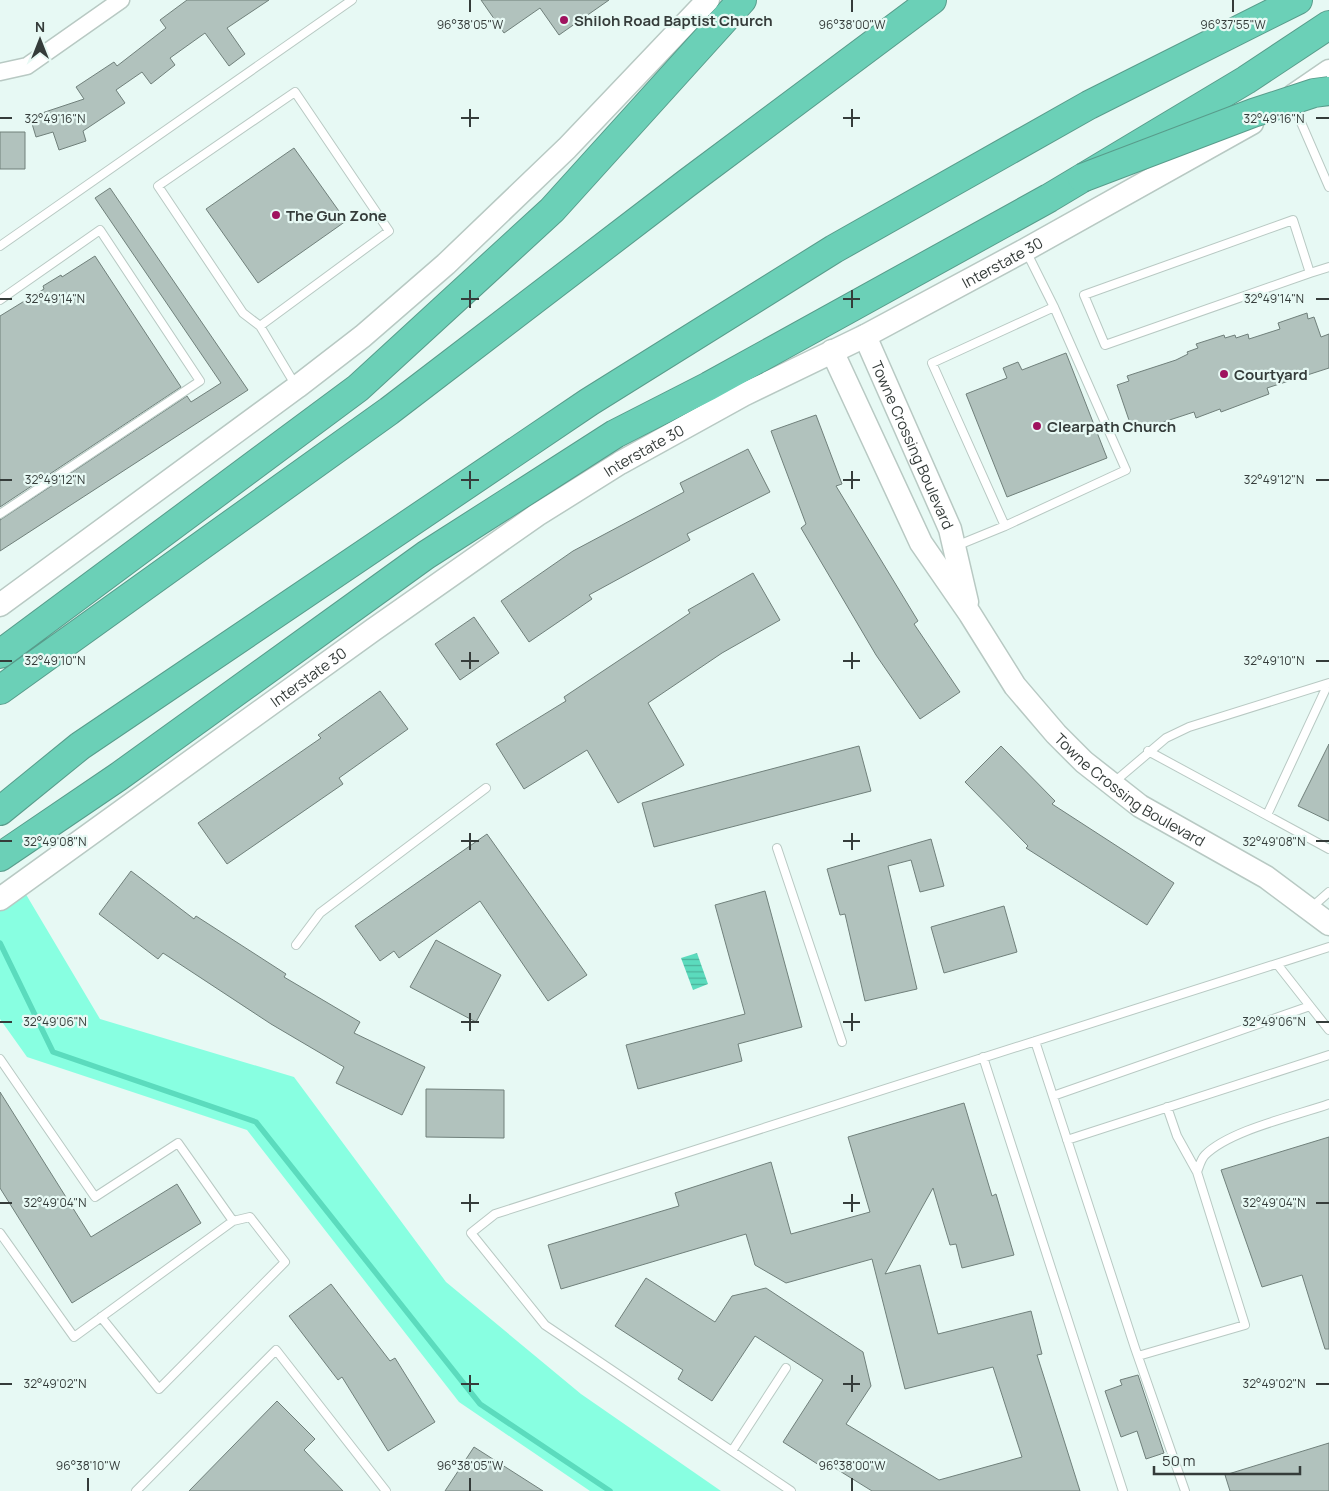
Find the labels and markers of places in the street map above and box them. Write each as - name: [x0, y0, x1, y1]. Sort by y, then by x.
- place label: Shiloh Road Baptist Church: [574, 10, 773, 31]
- marker: Shiloh Road Baptist Church: [558, 14, 570, 26]
- place label: The Gun Zone: [286, 205, 387, 226]
- marker: The Gun Zone: [270, 209, 282, 221]
- place label: Courtyard: [1234, 364, 1308, 385]
- marker: Courtyard: [1218, 368, 1230, 380]
- place label: Clearpath Church: [1047, 416, 1176, 437]
- marker: Clearpath Church: [1031, 420, 1043, 432]

